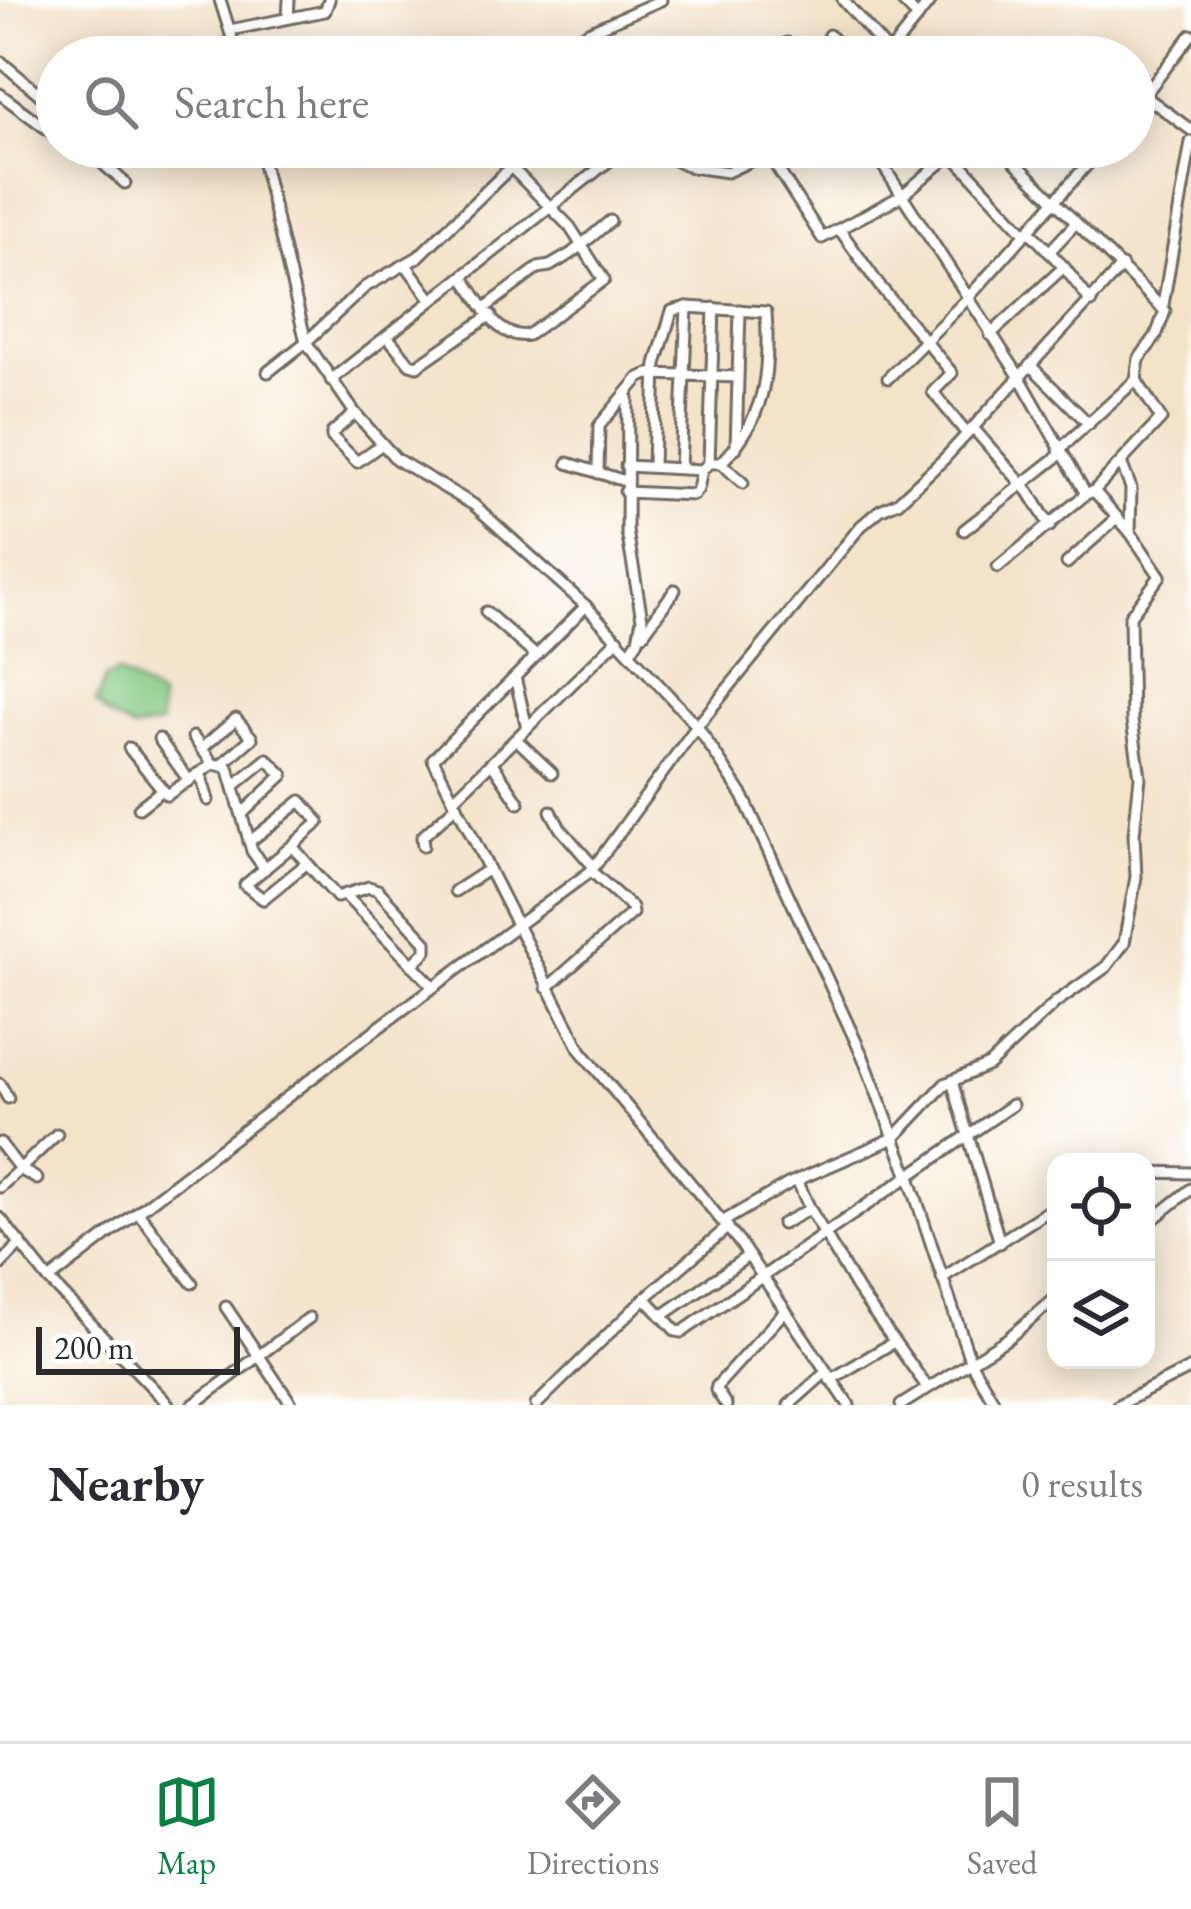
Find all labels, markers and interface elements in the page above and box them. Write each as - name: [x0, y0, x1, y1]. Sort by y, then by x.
- search box: [36, 36, 1155, 168]
- icon: search: [78, 69, 144, 135]
- text: Search here: [174, 73, 369, 131]
- map controls: [1047, 1153, 1155, 1369]
- button: locate: [1047, 1153, 1155, 1261]
- button: layers: [1047, 1261, 1155, 1369]
- scale bar: [36, 1321, 240, 1374]
- text: 200 m: [54, 1326, 134, 1369]
- text: Nearby: [48, 1450, 204, 1516]
- text: 0 results: [1021, 1458, 1143, 1509]
- tab: Map: [154, 1769, 220, 1884]
- tab: Directions: [527, 1769, 660, 1884]
- tab: Saved: [967, 1769, 1037, 1884]

